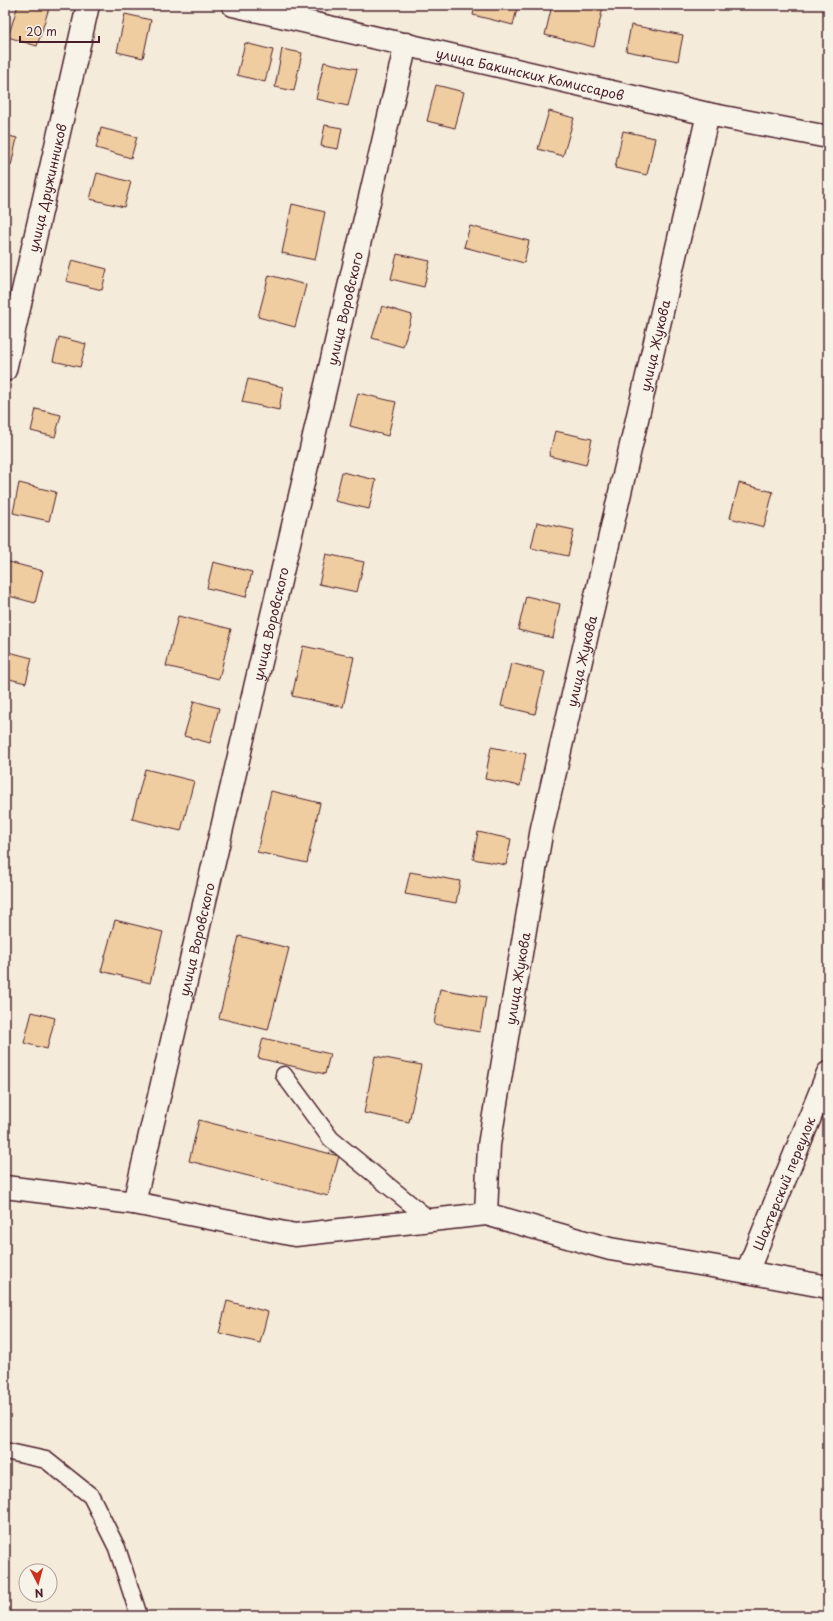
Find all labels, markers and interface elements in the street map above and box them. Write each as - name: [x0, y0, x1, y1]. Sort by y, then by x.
- scale bar: [20, 18, 99, 44]
- text: 20 m: [26, 22, 57, 40]
- street label: улица Бакинских Комиссаров: [434, 42, 626, 104]
- street label: улица Дружинников: [23, 121, 70, 254]
- street label: улица Воровского: [321, 250, 366, 367]
- street label: улица Жукова: [634, 297, 674, 393]
- street label: улица Воровского: [247, 565, 292, 682]
- street label: улица Жукова: [561, 612, 601, 709]
- street label: улица Воровского: [173, 881, 218, 998]
- street label: улица Жукова: [500, 930, 534, 1026]
- street label: Шахтерский переулок: [748, 1113, 819, 1253]
- north arrow: [18, 1563, 58, 1603]
- text: N: [34, 1585, 44, 1602]

